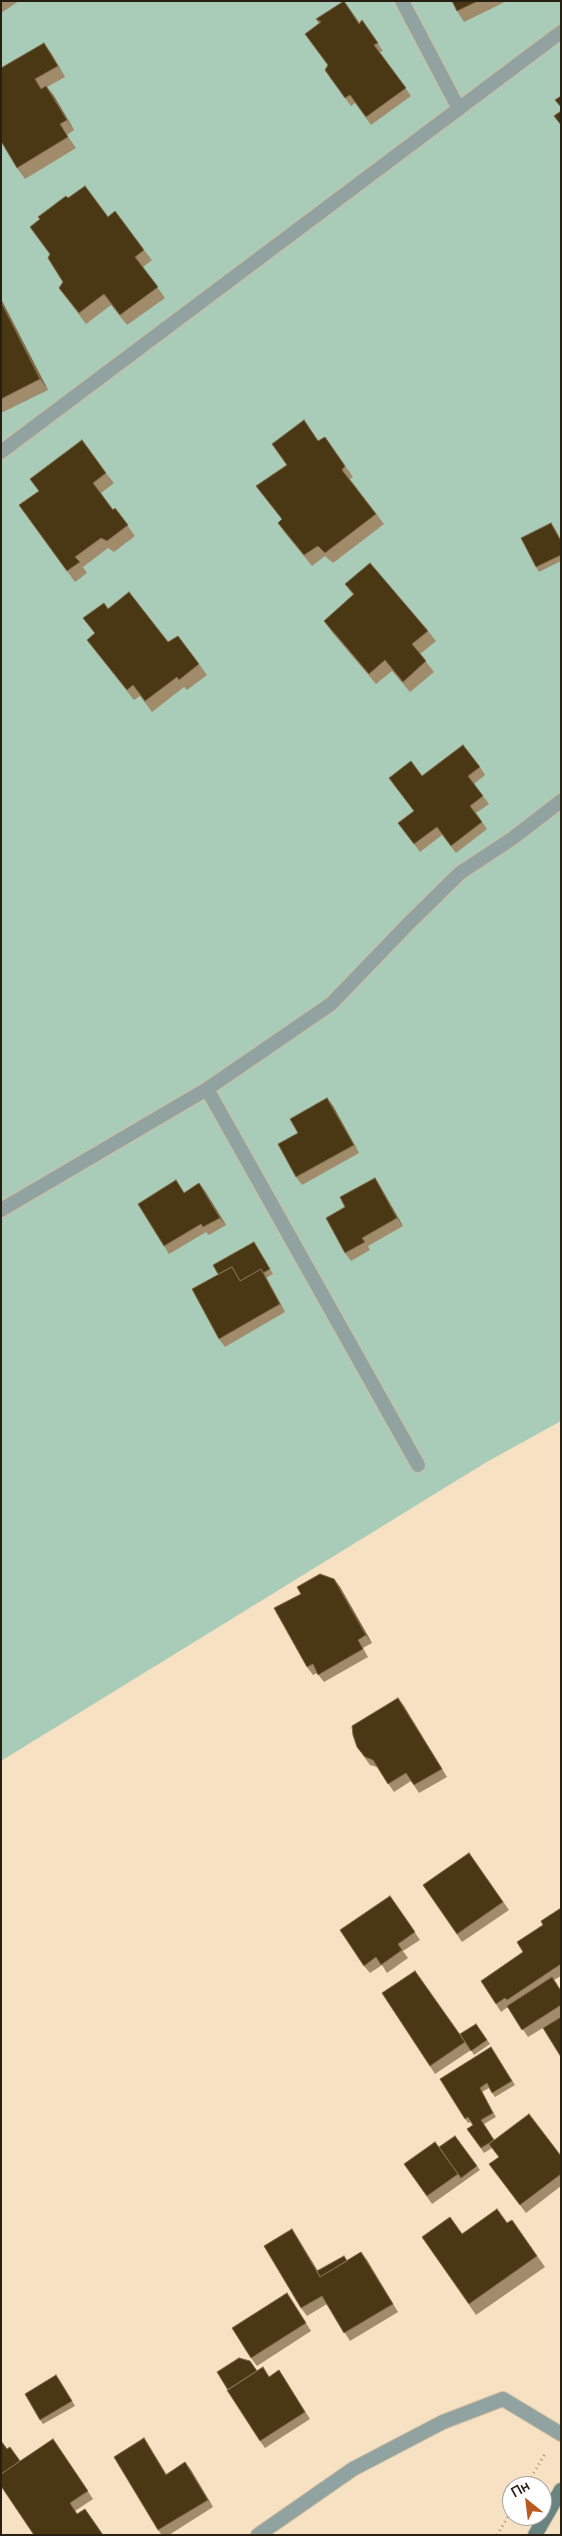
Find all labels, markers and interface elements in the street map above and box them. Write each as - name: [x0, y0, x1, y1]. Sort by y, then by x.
- text: Пн: [507, 2475, 533, 2501]
- north arrow: [502, 2476, 552, 2526]

